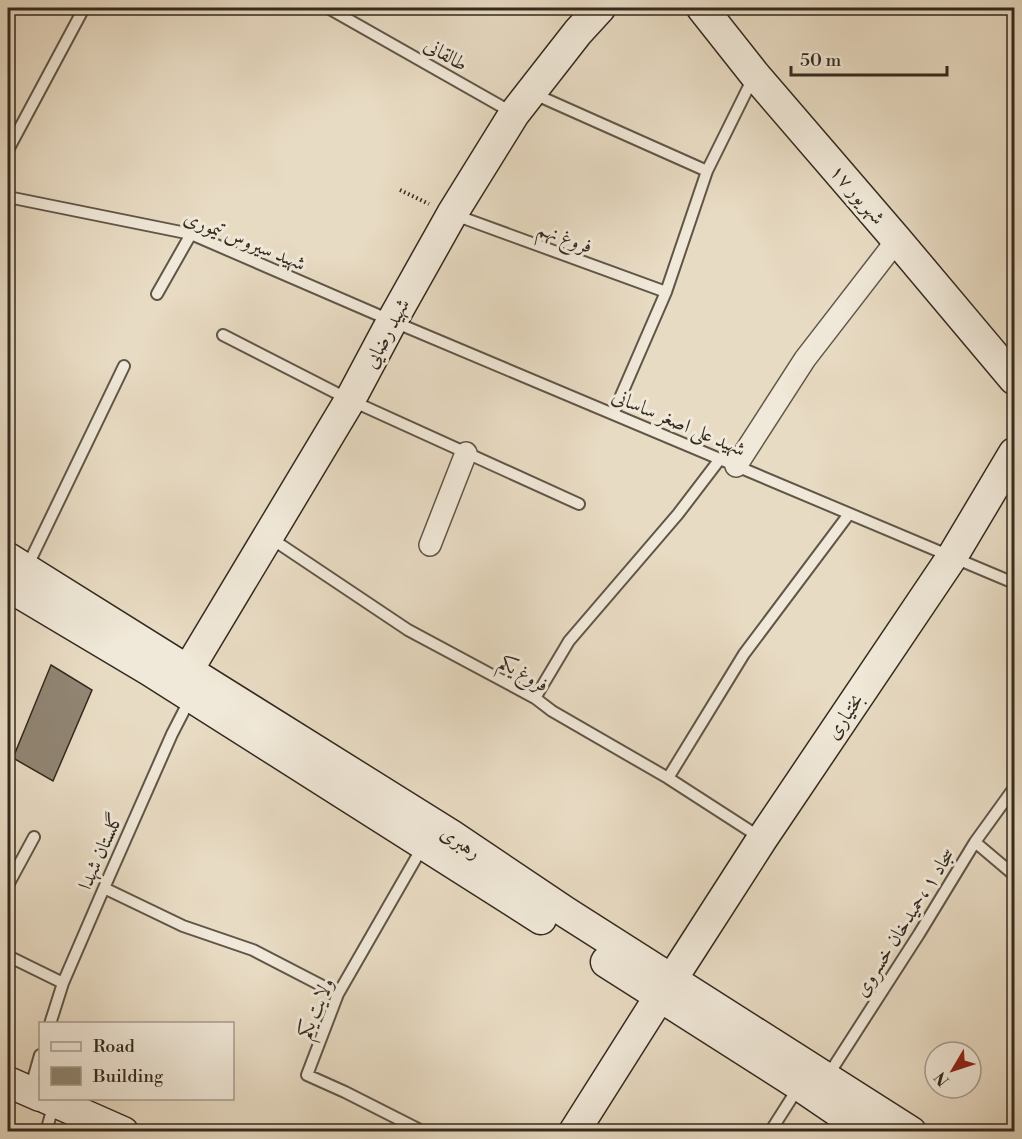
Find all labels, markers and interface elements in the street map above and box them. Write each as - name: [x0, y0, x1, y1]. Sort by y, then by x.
- street label: طالقانی: [419, 33, 472, 78]
- scale bar: [791, 39, 947, 77]
- text: 50 m: [800, 49, 842, 72]
- street label: ۱۷ شهریور: [824, 160, 890, 230]
- street label: شهید سیروس تیموری: [180, 206, 309, 277]
- street label: فروغ نهم: [532, 217, 595, 265]
- street label: شهید رضایی: [359, 294, 416, 373]
- street label: شهید علی اصغر ساسانی: [607, 384, 749, 464]
- street label: فروغ یکم: [491, 650, 553, 703]
- street label: بختیاری: [821, 689, 870, 745]
- street label: گلستان شهدا: [72, 809, 129, 894]
- street label: رهبری: [435, 821, 485, 866]
- street label: سجاد ۱ ،حمیدخان خسروی: [849, 844, 961, 1002]
- street label: ولایت یکم: [292, 974, 345, 1045]
- legend: [39, 1022, 234, 1100]
- text: Road: [93, 1035, 136, 1058]
- north arrow: [923, 1040, 983, 1100]
- text: Building: [92, 1065, 164, 1088]
- text: N: [930, 1067, 954, 1090]

